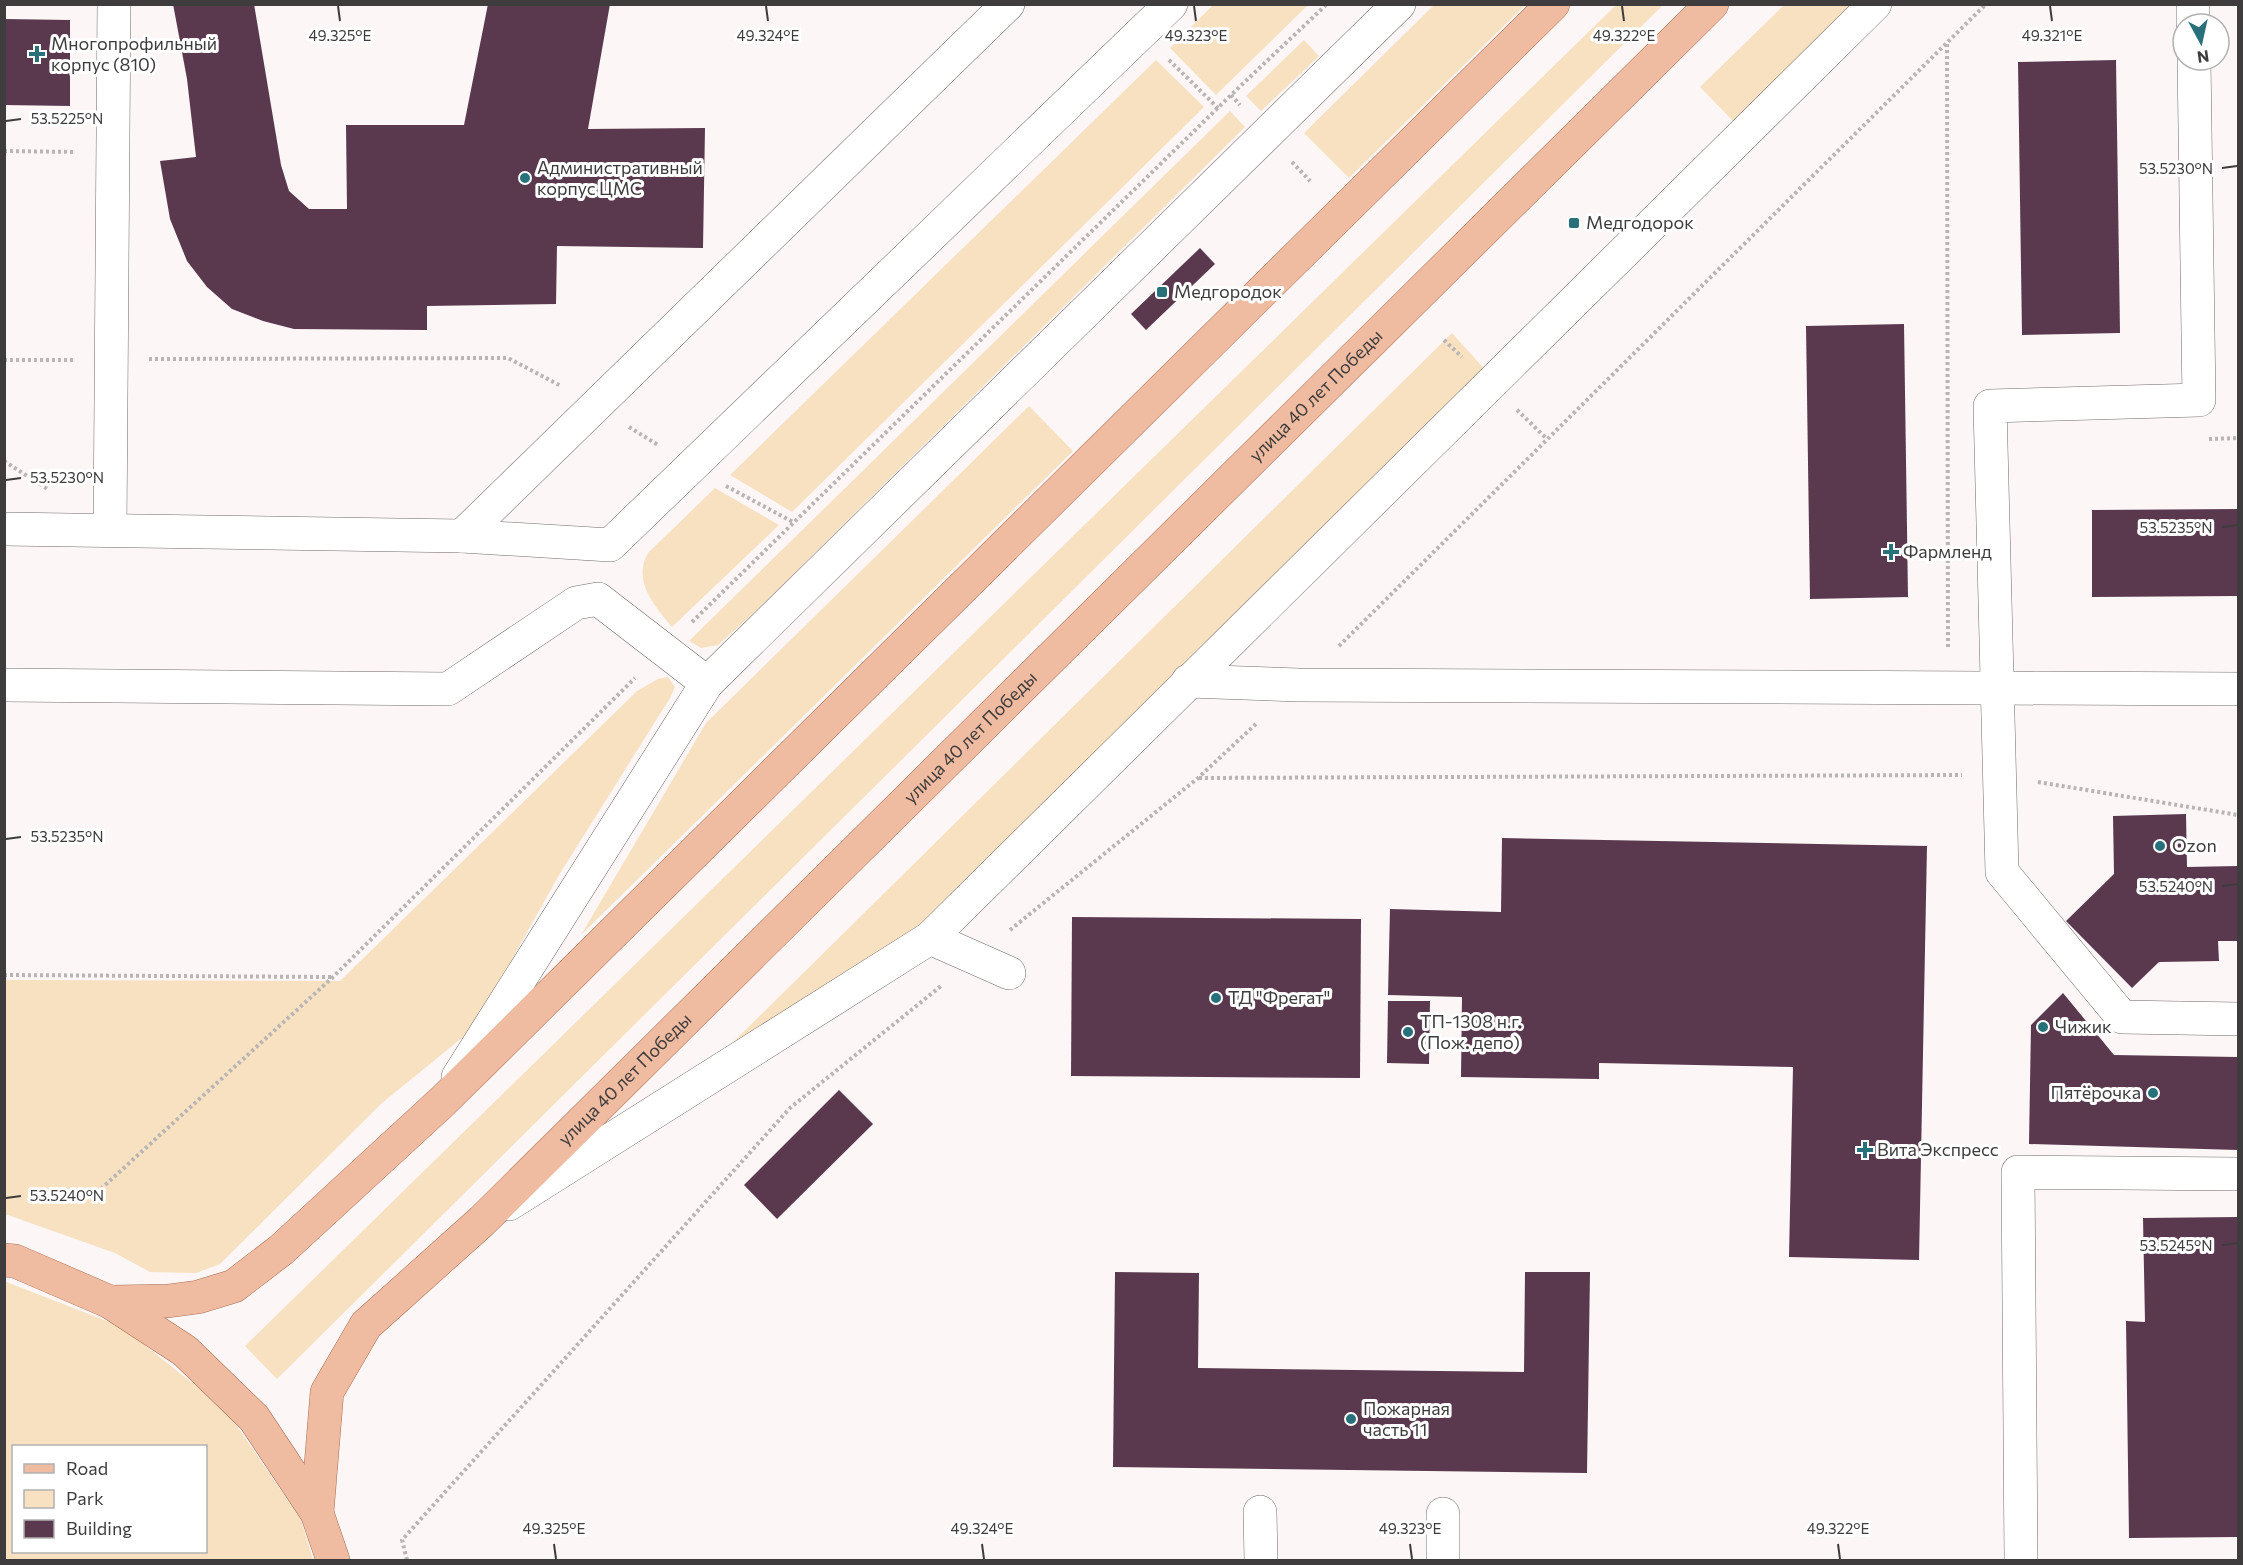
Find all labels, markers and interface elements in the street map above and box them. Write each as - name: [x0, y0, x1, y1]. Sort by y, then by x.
- north arrow: [2171, 12, 2231, 72]
- text: 49.325°E: [309, 26, 371, 44]
- text: 49.324°E: [737, 26, 800, 44]
- text: 49.323°E: [1165, 26, 1227, 44]
- text: 49.322°E: [1593, 26, 1655, 44]
- text: 49.321°E: [2022, 26, 2082, 44]
- place label: Многопрофильный корпус (810): [51, 32, 217, 75]
- marker: Многопрофильный корпус (810): [28, 45, 46, 63]
- text: N: [2196, 47, 2210, 68]
- text: 53.5225°N: [31, 109, 103, 127]
- place label: Административный корпус ЦМС: [537, 156, 703, 199]
- text: 53.5230°N: [2139, 159, 2213, 177]
- marker: Административный корпус ЦМС: [518, 171, 532, 185]
- place label: Медгодорок: [1586, 211, 1694, 233]
- marker: Медгодорок: [1567, 216, 1581, 230]
- place label: Медгородок: [1174, 280, 1282, 302]
- marker: Медгородок: [1155, 285, 1169, 299]
- street label: улица 40 лет Победы: [1244, 324, 1387, 466]
- text: 53.5230°N: [30, 468, 104, 486]
- text: 53.5235°N: [2140, 518, 2212, 536]
- place label: Фармленд: [1903, 540, 1992, 562]
- marker: Фармленд: [1884, 545, 1898, 559]
- street label: улица 40 лет Победы: [899, 666, 1041, 808]
- text: 53.5235°N: [31, 827, 103, 845]
- place label: Ozon: [2172, 834, 2217, 856]
- marker: Ozon: [2153, 839, 2167, 853]
- text: 53.5240°N: [2139, 877, 2213, 895]
- place label: ТД "Фрегат": [1228, 986, 1330, 1008]
- marker: ТД "Фрегат": [1209, 991, 1223, 1005]
- street label: улица 40 лет Победы: [553, 1008, 696, 1149]
- place label: ТП-1308 н.г. (Пож. депо): [1420, 1010, 1522, 1053]
- place label: Чижик: [2055, 1015, 2112, 1037]
- marker: Чижик: [2036, 1020, 2050, 1034]
- marker: ТП-1308 н.г. (Пож. депо): [1401, 1025, 1415, 1039]
- place label: Пятёрочка: [2050, 1081, 2141, 1103]
- marker: Пятёрочка: [2146, 1086, 2160, 1100]
- place label: Вита Экспресс: [1877, 1138, 1999, 1160]
- marker: Вита Экспресс: [1858, 1143, 1872, 1157]
- text: 53.5240°N: [30, 1186, 104, 1204]
- text: 53.5245°N: [2139, 1236, 2213, 1254]
- place label: Пожарная часть 11: [1363, 1397, 1450, 1440]
- marker: Пожарная часть 11: [1344, 1412, 1358, 1426]
- legend: [12, 1445, 207, 1553]
- text: Road: [66, 1457, 108, 1479]
- text: Park: [66, 1487, 104, 1509]
- text: Building: [66, 1517, 132, 1539]
- text: 49.325°E: [523, 1519, 585, 1537]
- text: 49.324°E: [951, 1519, 1014, 1537]
- text: 49.323°E: [1379, 1519, 1441, 1537]
- text: 49.322°E: [1807, 1519, 1869, 1537]

